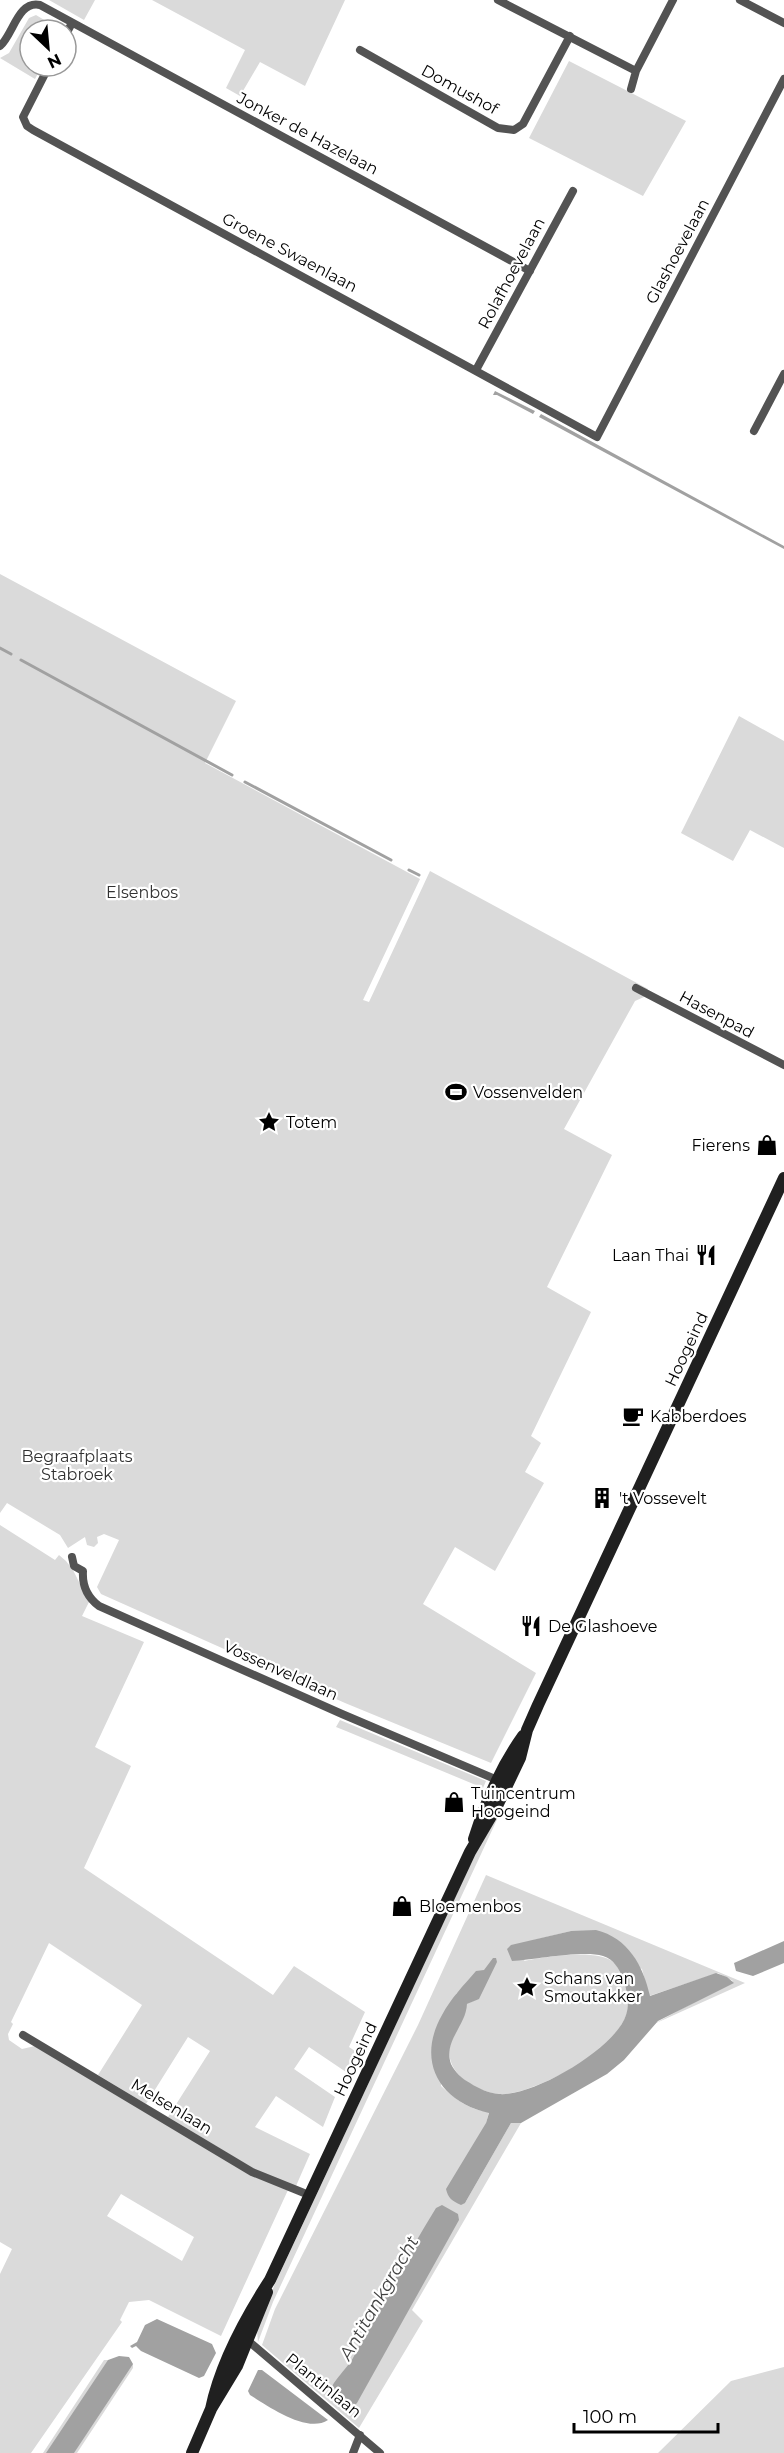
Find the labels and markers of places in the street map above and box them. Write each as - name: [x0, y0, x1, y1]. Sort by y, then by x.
- sports icon: Vossenvelden: [444, 1080, 468, 1104]
- place label: Vossenvelden: [473, 1083, 583, 1102]
- place icon: Totem: [257, 1110, 281, 1134]
- place label: Totem: [286, 1113, 337, 1132]
- shop icon: Fierens: [755, 1133, 779, 1157]
- place label: Fierens: [691, 1136, 750, 1155]
- restaurant icon: Laan Thai: [694, 1243, 718, 1267]
- place label: Laan Thai: [612, 1246, 689, 1265]
- cafe icon: Kabberdoes: [621, 1404, 645, 1428]
- place label: Kabberdoes: [650, 1407, 747, 1426]
- building icon: 't Vossevelt: [590, 1486, 614, 1510]
- place label: 't Vossevelt: [619, 1489, 708, 1508]
- restaurant icon: De Glashoeve: [519, 1614, 543, 1638]
- place label: De Glashoeve: [548, 1617, 657, 1636]
- place label: Tuincentrum Hoogeind: [471, 1784, 576, 1821]
- shop icon: Tuincentrum Hoogeind: [442, 1790, 466, 1814]
- shop icon: Bloemenbos: [390, 1894, 414, 1918]
- place label: Bloemenbos: [419, 1897, 521, 1916]
- place label: Schans van Smoutakker: [544, 1969, 642, 2006]
- place icon: Schans van Smoutakker: [515, 1975, 539, 1999]

